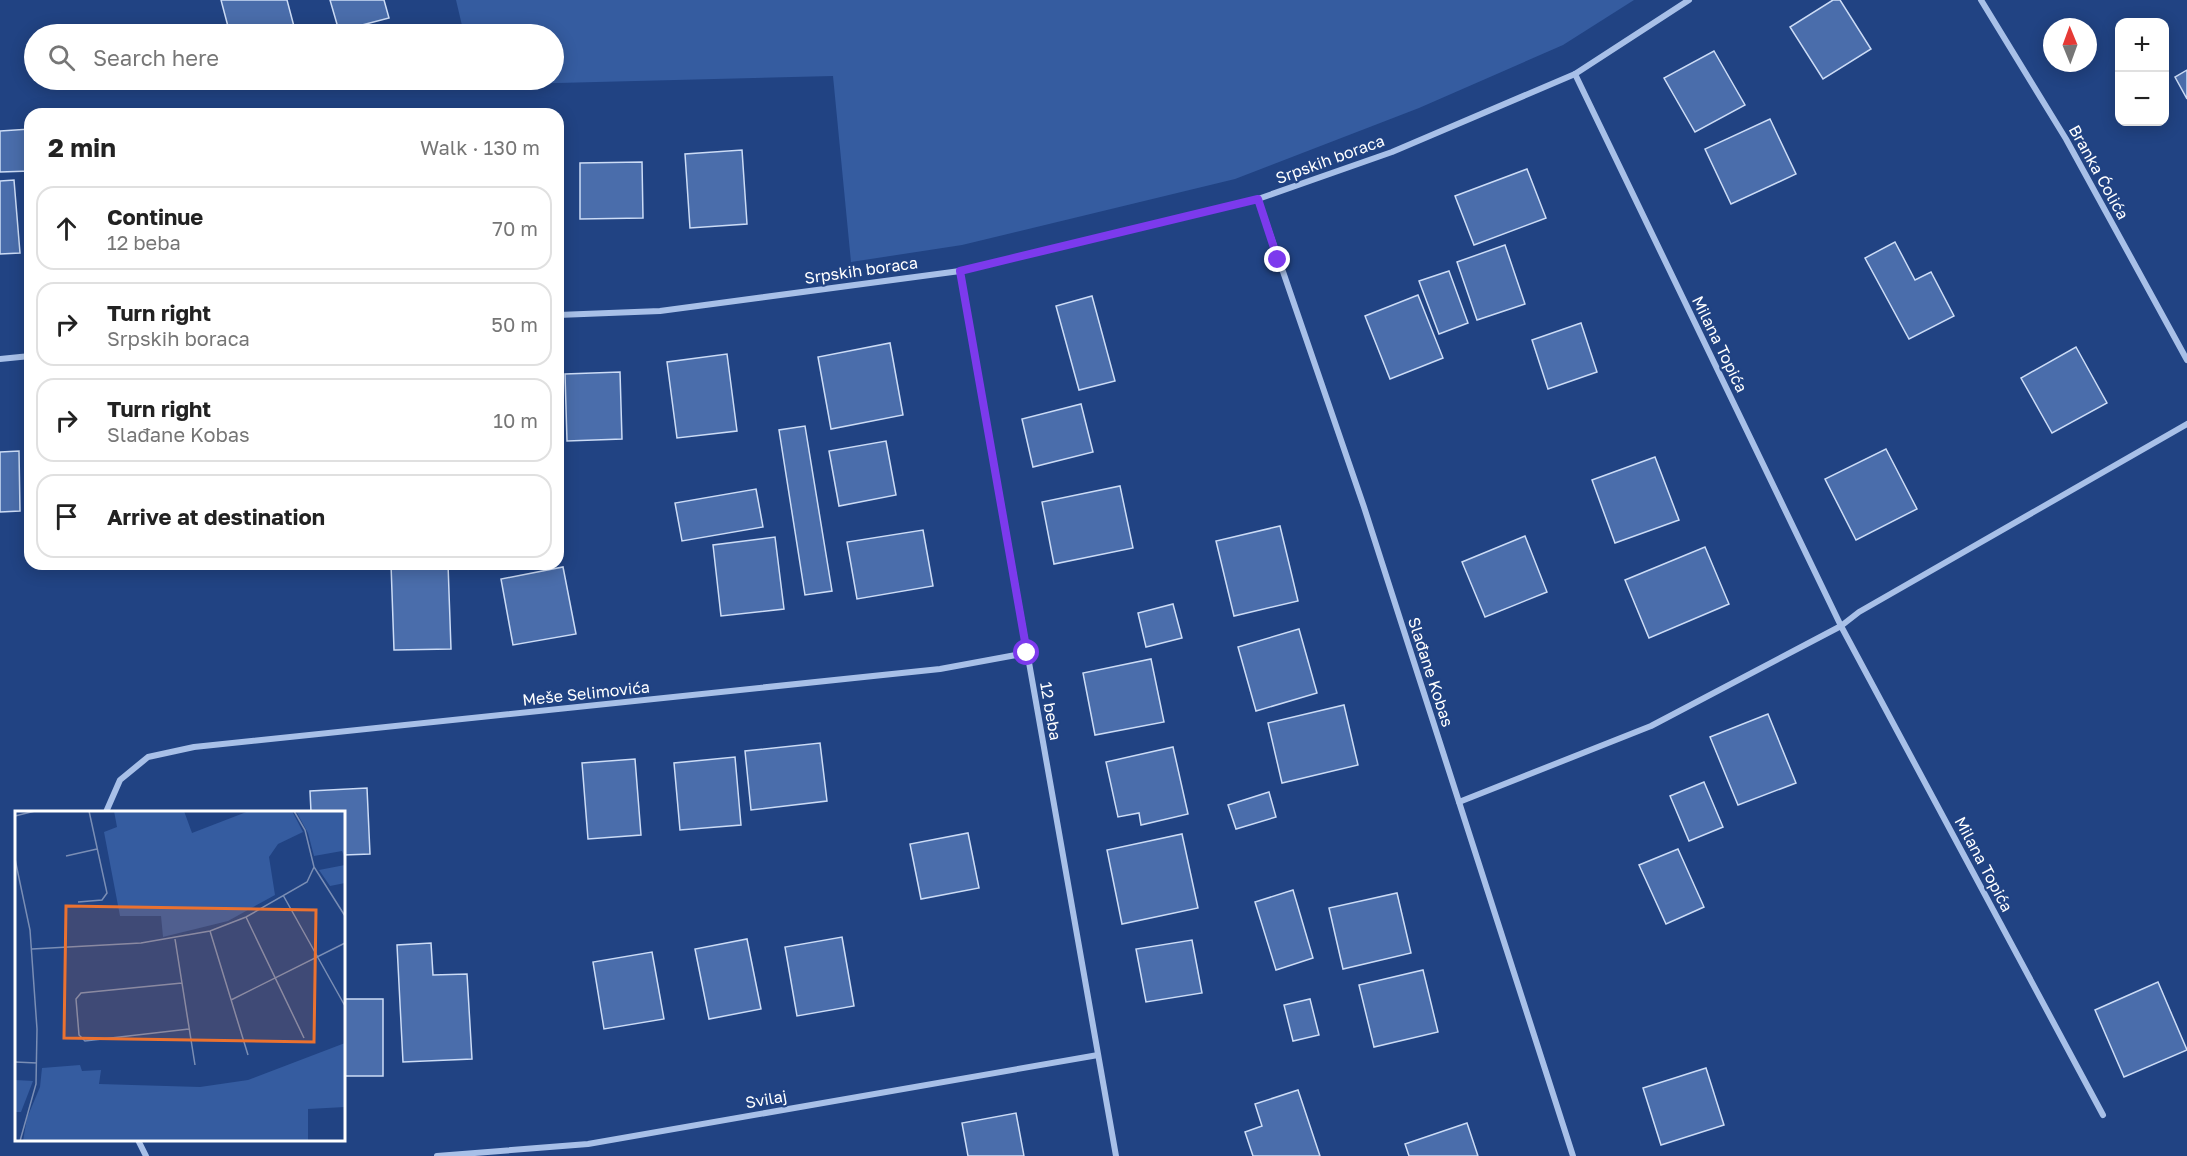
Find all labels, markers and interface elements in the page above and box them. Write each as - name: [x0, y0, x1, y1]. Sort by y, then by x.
- north arrow: [2043, 18, 2097, 72]
- map controls: [2115, 18, 2169, 126]
- button: +: [2115, 18, 2169, 72]
- search box: [24, 24, 564, 90]
- icon: search: [45, 41, 78, 74]
- text: Search here: [93, 44, 219, 71]
- button: −: [2115, 72, 2169, 126]
- street label: Branka Ćolića: [2065, 121, 2133, 223]
- street label: Srpskih boraca: [1273, 130, 1387, 188]
- text: 2 min: [48, 132, 116, 163]
- text: Walk · 130 m: [420, 135, 540, 159]
- text: Continue: [107, 203, 203, 230]
- icon: ahead: [50, 212, 83, 245]
- text: 70 m: [492, 216, 538, 240]
- text: 12 beba: [107, 230, 181, 254]
- route end: [1264, 246, 1290, 272]
- street label: Srpskih boraca: [803, 252, 919, 288]
- street label: Milana Topića: [1688, 292, 1752, 396]
- text: Turn right: [107, 299, 211, 326]
- icon: right: [50, 308, 83, 341]
- text: 50 m: [491, 312, 538, 336]
- text: Srpskih boraca: [107, 326, 250, 350]
- text: Turn right: [107, 395, 211, 422]
- icon: right: [50, 404, 83, 437]
- text: 10 m: [493, 408, 538, 432]
- text: Slađane Kobas: [107, 422, 250, 446]
- icon: arrive: [50, 500, 83, 533]
- text: Arrive at destination: [107, 503, 325, 530]
- street label: Slađane Kobas: [1404, 615, 1458, 729]
- route start: [1013, 639, 1039, 665]
- street label: Meše Selimovića: [521, 676, 651, 710]
- street label: 12 beba: [1036, 680, 1066, 742]
- inset map: [15, 811, 345, 1141]
- street label: Milana Topića: [1951, 813, 2017, 915]
- street label: Svilaj: [744, 1086, 788, 1112]

